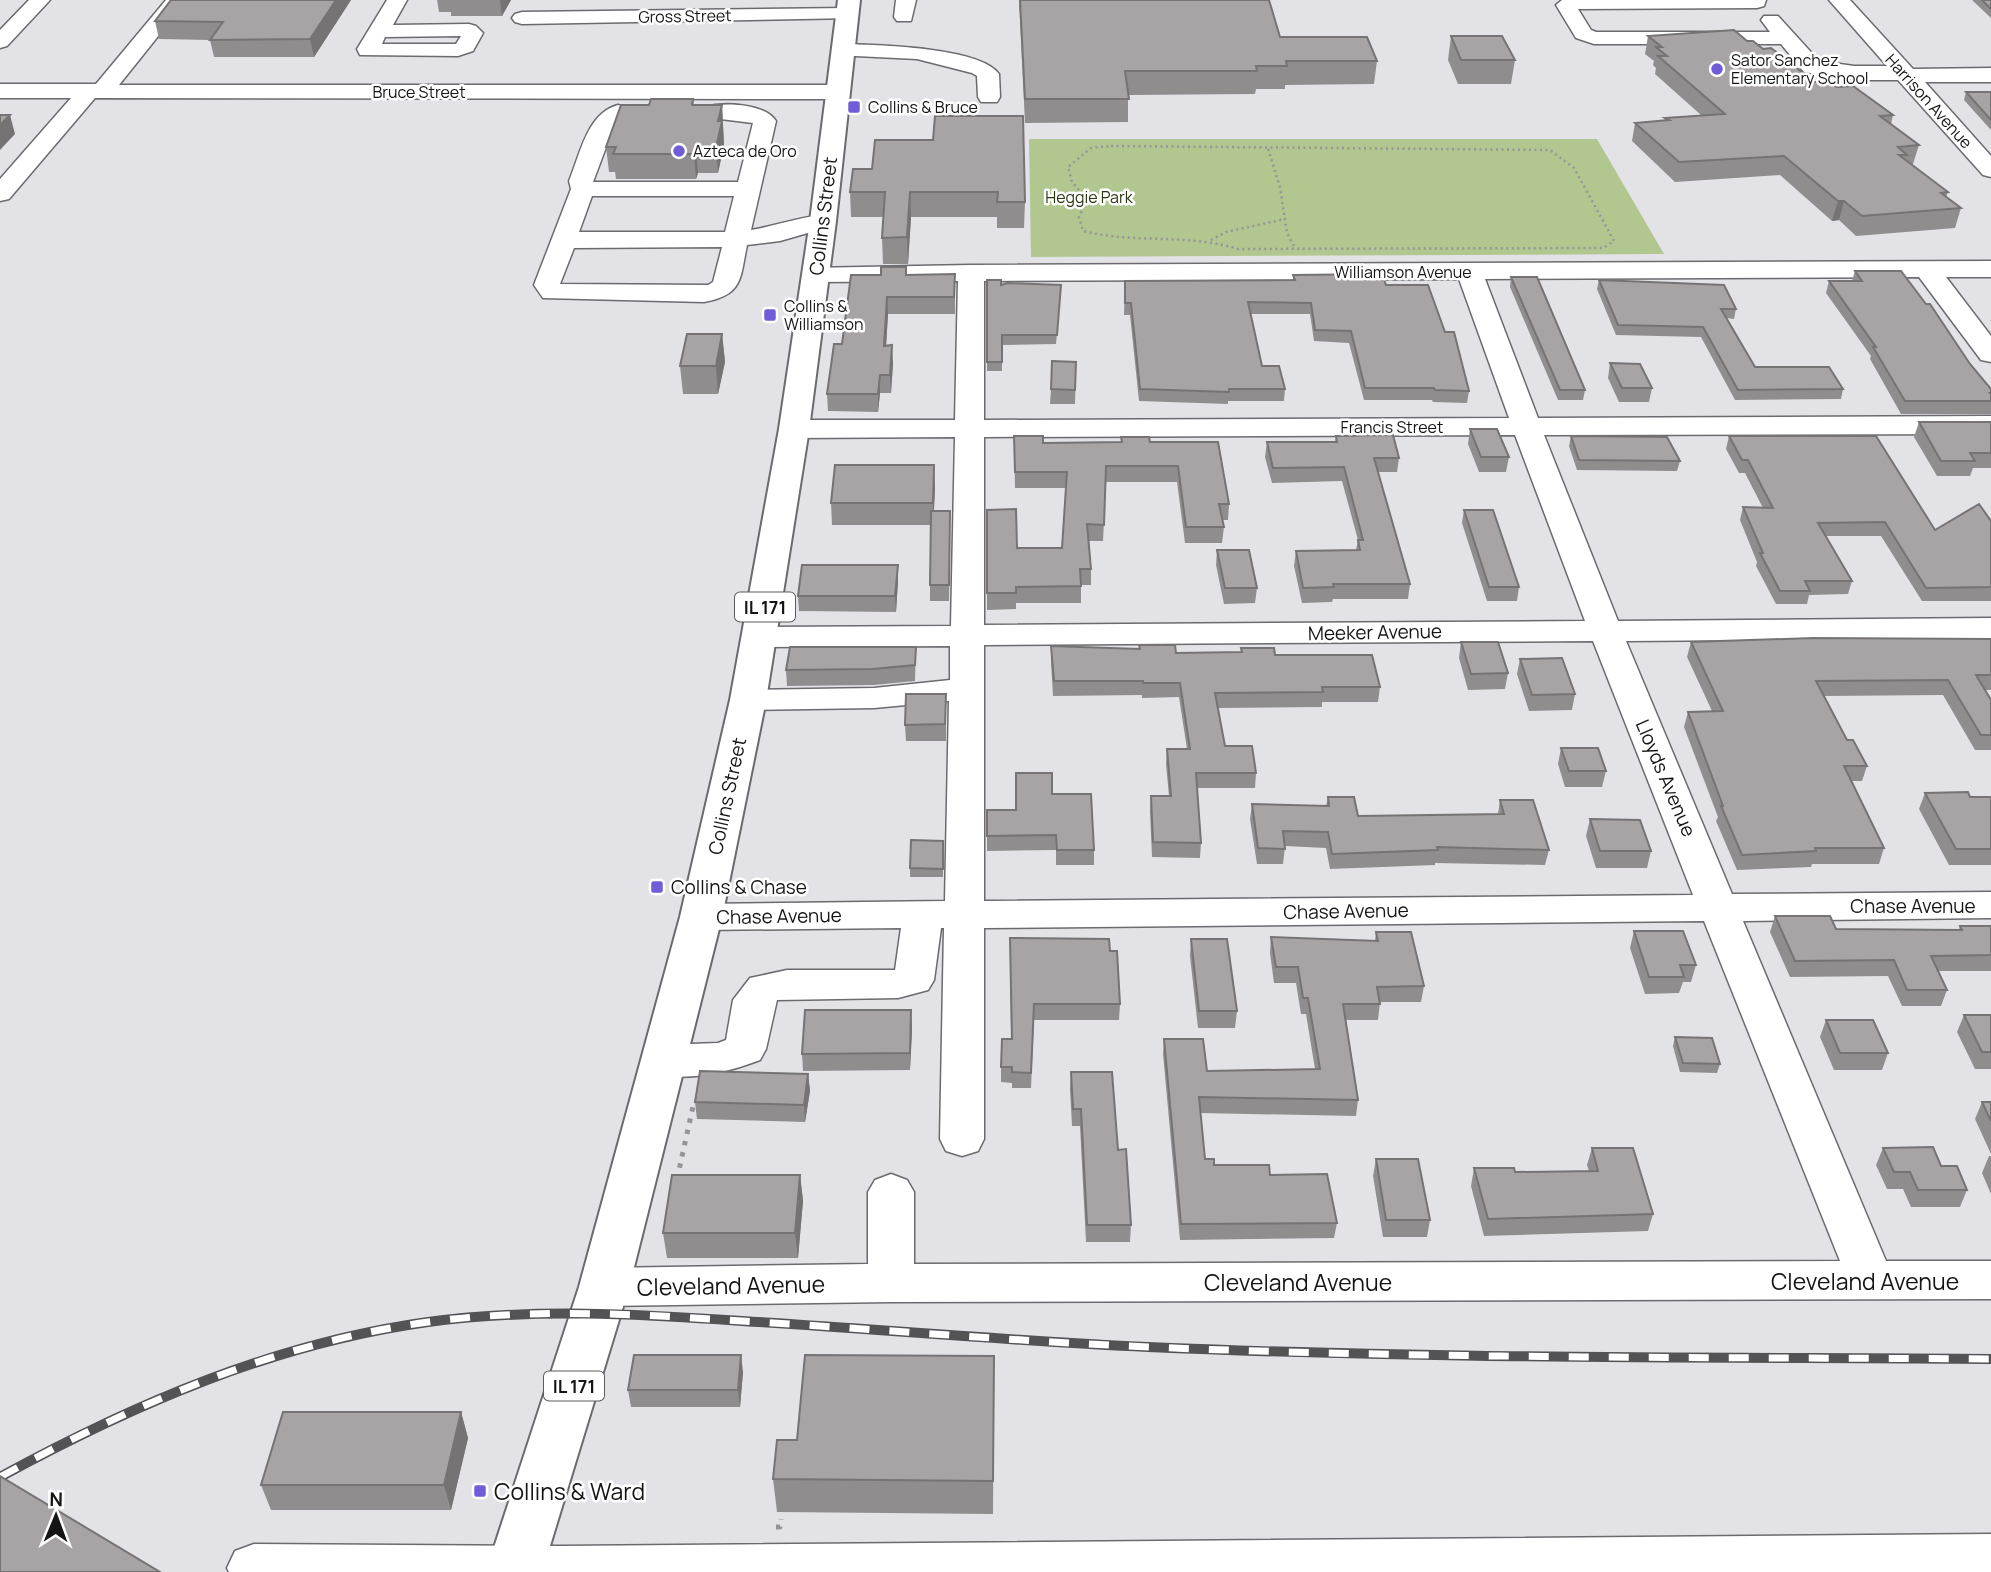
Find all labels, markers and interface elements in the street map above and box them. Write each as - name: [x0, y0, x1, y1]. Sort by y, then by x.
- street label: Gross Street: [638, 4, 732, 28]
- place label: Sator Sanchez Elementary School: [1731, 49, 1869, 89]
- street label: Harrison Avenue: [1881, 49, 1977, 153]
- marker: Sator Sanchez Elementary School: [1709, 61, 1725, 77]
- street label: Bruce Street: [372, 81, 466, 103]
- place label: Collins & Bruce: [868, 96, 978, 118]
- marker: Collins & Bruce: [846, 99, 862, 115]
- place label: Azteca de Oro: [693, 140, 797, 162]
- marker: Azteca de Oro: [671, 143, 687, 159]
- street label: Collins Street: [803, 155, 843, 277]
- park label: Heggie Park: [1045, 186, 1134, 208]
- street label: Williamson Avenue: [1334, 261, 1472, 283]
- place label: Collins & Williamson: [784, 295, 863, 335]
- marker: Collins & Williamson: [762, 307, 778, 323]
- street label: Francis Street: [1341, 416, 1443, 438]
- road number: IL 171: [735, 592, 795, 622]
- street label: Meeker Avenue: [1308, 618, 1442, 646]
- street label: Lloyds Avenue: [1630, 716, 1702, 840]
- street label: Collins Street: [702, 735, 752, 857]
- place label: Collins & Chase: [671, 874, 807, 900]
- marker: Collins & Chase: [649, 879, 665, 895]
- street label: Chase Avenue: [1850, 893, 1976, 919]
- street label: Chase Avenue: [1283, 897, 1409, 925]
- street label: Chase Avenue: [716, 902, 842, 930]
- street label: Cleveland Avenue: [1771, 1265, 1959, 1297]
- street label: Cleveland Avenue: [1204, 1266, 1392, 1298]
- street label: Cleveland Avenue: [637, 1267, 825, 1303]
- road number: IL 171: [544, 1372, 604, 1400]
- place label: Collins & Ward: [494, 1475, 645, 1507]
- north arrow: [21, 1481, 91, 1551]
- marker: Collins & Ward: [472, 1483, 488, 1499]
- text: N: [49, 1486, 63, 1512]

